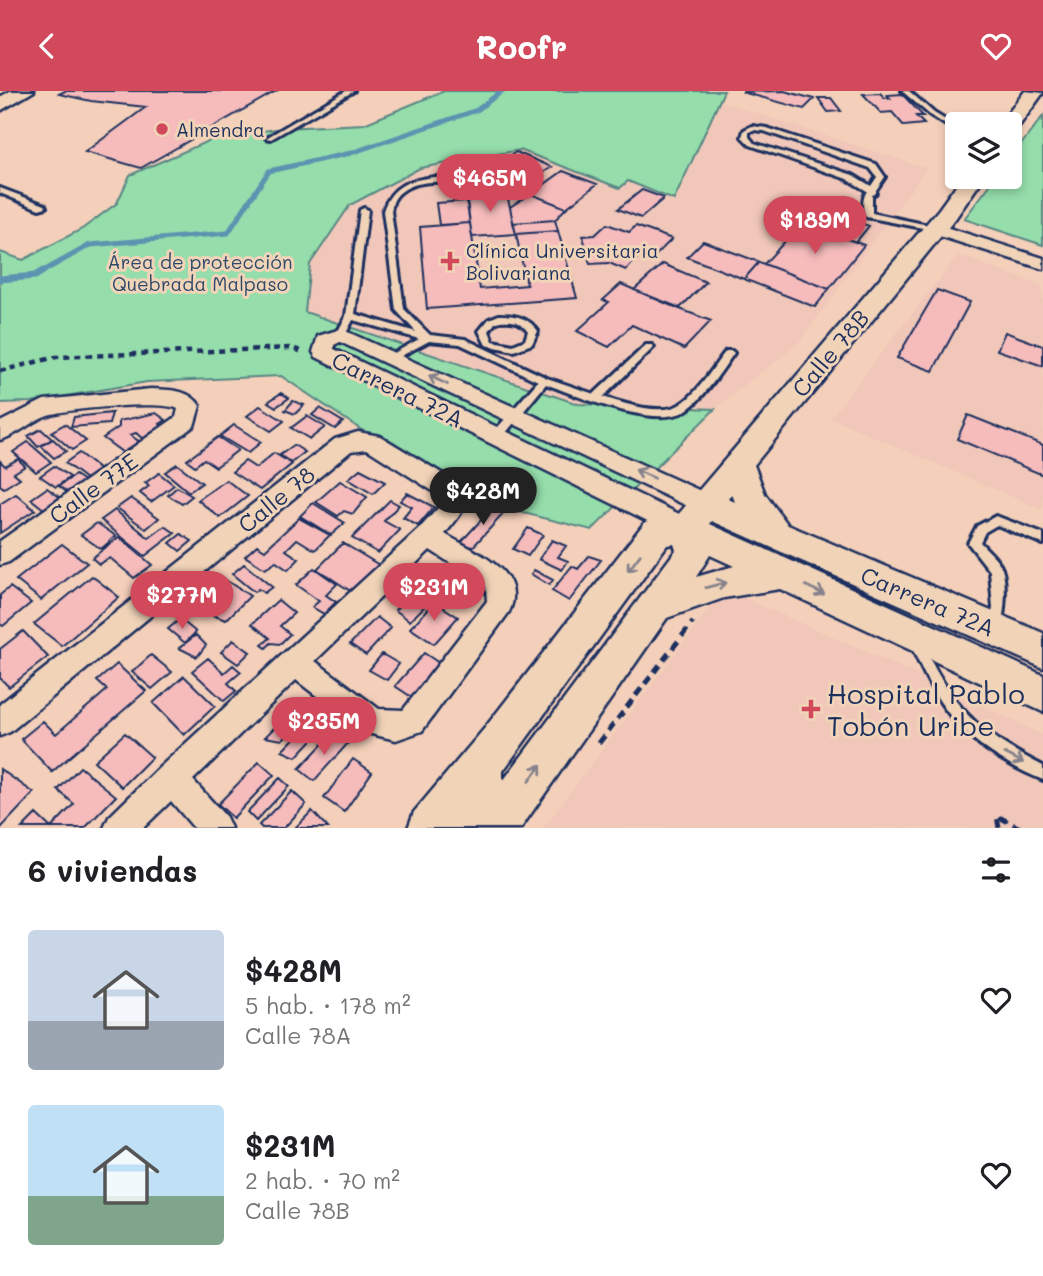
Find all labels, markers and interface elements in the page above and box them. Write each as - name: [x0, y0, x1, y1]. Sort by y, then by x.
- text: Roofr: [476, 25, 567, 67]
- icon: back: [28, 27, 66, 65]
- icon: heart: [977, 27, 1015, 65]
- map controls: [945, 112, 1022, 189]
- button: layers: [945, 112, 1022, 189]
- place label: Almendra: [176, 117, 265, 142]
- marker: Almendra: [154, 121, 170, 137]
- pin: $465M: [441, 155, 539, 214]
- text: $465M: [453, 162, 527, 192]
- pin: $189M: [766, 197, 864, 256]
- text: $189M: [779, 204, 851, 234]
- place label: Clínica Universitaria Bolivariana: [466, 238, 659, 285]
- park label: Área de protección Quebrada Malpaso: [108, 249, 292, 296]
- marker: Clínica Universitaria Bolivariana: [440, 251, 460, 271]
- street label: Calle 78B: [785, 303, 875, 403]
- street label: Carrera 72A: [327, 344, 469, 434]
- one-way arrow: [428, 373, 449, 386]
- street label: Calle 77E: [43, 446, 143, 530]
- street label: Calle 78: [231, 459, 321, 539]
- pin: $428M: [434, 467, 532, 527]
- one-way arrow: [634, 467, 656, 480]
- text: $428M: [446, 475, 520, 505]
- one-way arrow: [627, 553, 642, 571]
- street label: Carrera 72A: [856, 559, 1000, 643]
- pin: $231M: [385, 563, 483, 623]
- pin: $277M: [133, 571, 231, 631]
- text: $231M: [399, 571, 469, 601]
- one-way arrow: [705, 578, 727, 591]
- text: $277M: [146, 579, 218, 609]
- one-way arrow: [804, 584, 825, 597]
- place label: Hospital Pablo Tobón Uribe: [827, 675, 1025, 743]
- pin: $235M: [275, 697, 373, 757]
- marker: Hospital Pablo Tobón Uribe: [801, 699, 821, 719]
- text: $235M: [288, 705, 360, 735]
- one-way arrow: [1003, 752, 1024, 766]
- one-way arrow: [528, 764, 542, 783]
- text: 6 viviendas: [28, 850, 197, 890]
- icon: filters: [977, 851, 1015, 889]
- text: $428M: [245, 950, 342, 990]
- icon: home: [84, 958, 168, 1042]
- icon: heart: [977, 981, 1015, 1019]
- text: 5 hab. · 178 m²: [245, 990, 411, 1020]
- text: Calle 78A: [245, 1020, 352, 1050]
- text: $231M: [245, 1125, 336, 1165]
- icon: home: [84, 1133, 168, 1217]
- icon: heart: [977, 1156, 1015, 1194]
- text: 2 hab. · 70 m²: [245, 1165, 400, 1195]
- text: Calle 78B: [245, 1195, 350, 1225]

